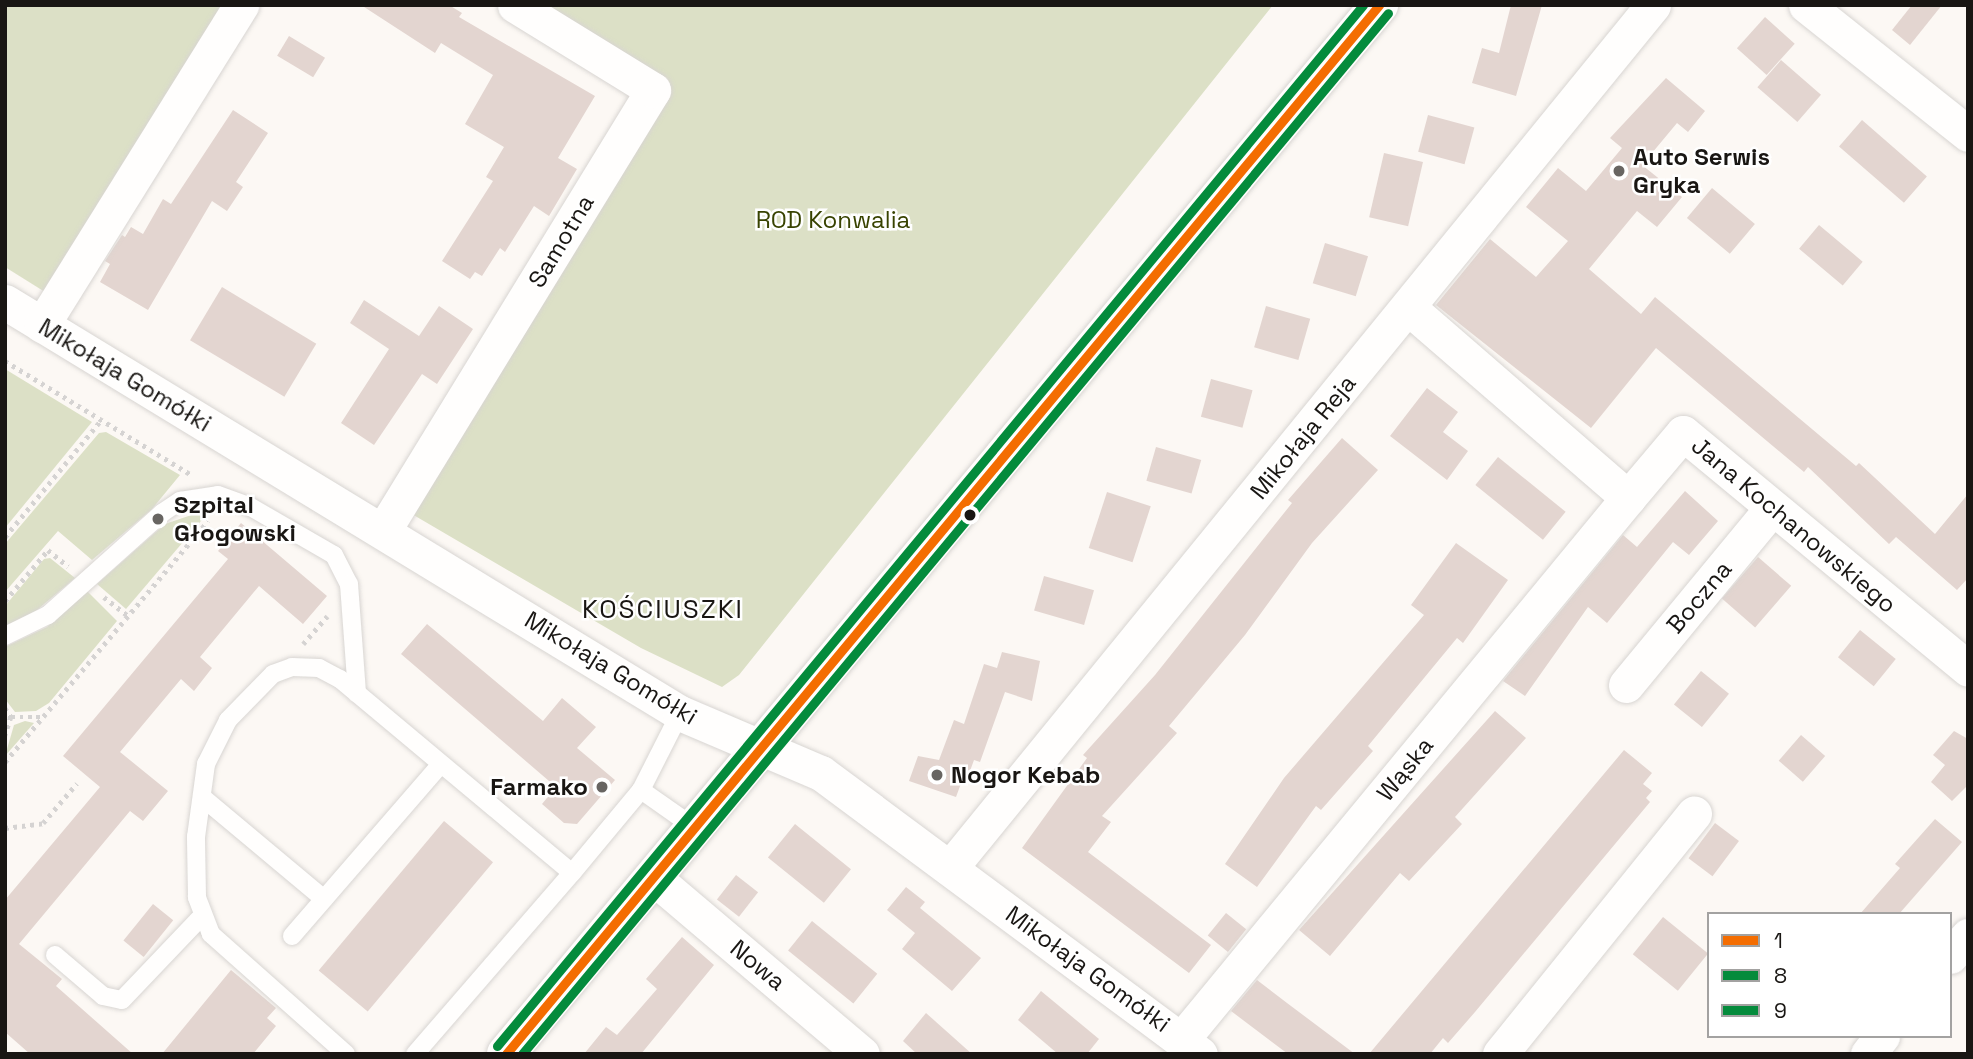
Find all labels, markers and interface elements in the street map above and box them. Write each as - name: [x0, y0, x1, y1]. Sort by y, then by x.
- place label: Auto Serwis Gryka: [1633, 143, 1770, 199]
- marker: Auto Serwis Gryka: [1611, 163, 1627, 179]
- street label: Samotna: [522, 189, 600, 293]
- park label: ROD Konwalia: [756, 206, 910, 234]
- street label: Mikołaja Gomółki: [34, 312, 216, 438]
- street label: Mikołaja Reja: [1244, 369, 1362, 505]
- street label: Jana Kochanowskiego: [1686, 431, 1902, 619]
- place label: Szpital Głogowski: [174, 491, 296, 547]
- unlabelled marker: [963, 508, 977, 522]
- marker: Szpital Głogowski: [148, 509, 168, 529]
- street label: Boczna: [1660, 555, 1738, 639]
- district label: KOŚCIUSZKI: [583, 594, 743, 626]
- street label: Mikołaja Gomółki: [520, 605, 702, 731]
- street label: Wąska: [1371, 731, 1439, 807]
- place label: Nogor Kebab: [951, 761, 1100, 789]
- marker: Nogor Kebab: [929, 767, 945, 783]
- place label: Farmako: [490, 773, 588, 801]
- marker: Farmako: [594, 779, 610, 795]
- street label: Mikołaja Gomółki: [1000, 900, 1176, 1038]
- legend: [1707, 912, 1952, 1038]
- text: 1: [1774, 927, 1783, 954]
- street label: Nowa: [724, 934, 792, 996]
- text: 8: [1774, 962, 1787, 989]
- text: 9: [1774, 997, 1787, 1024]

